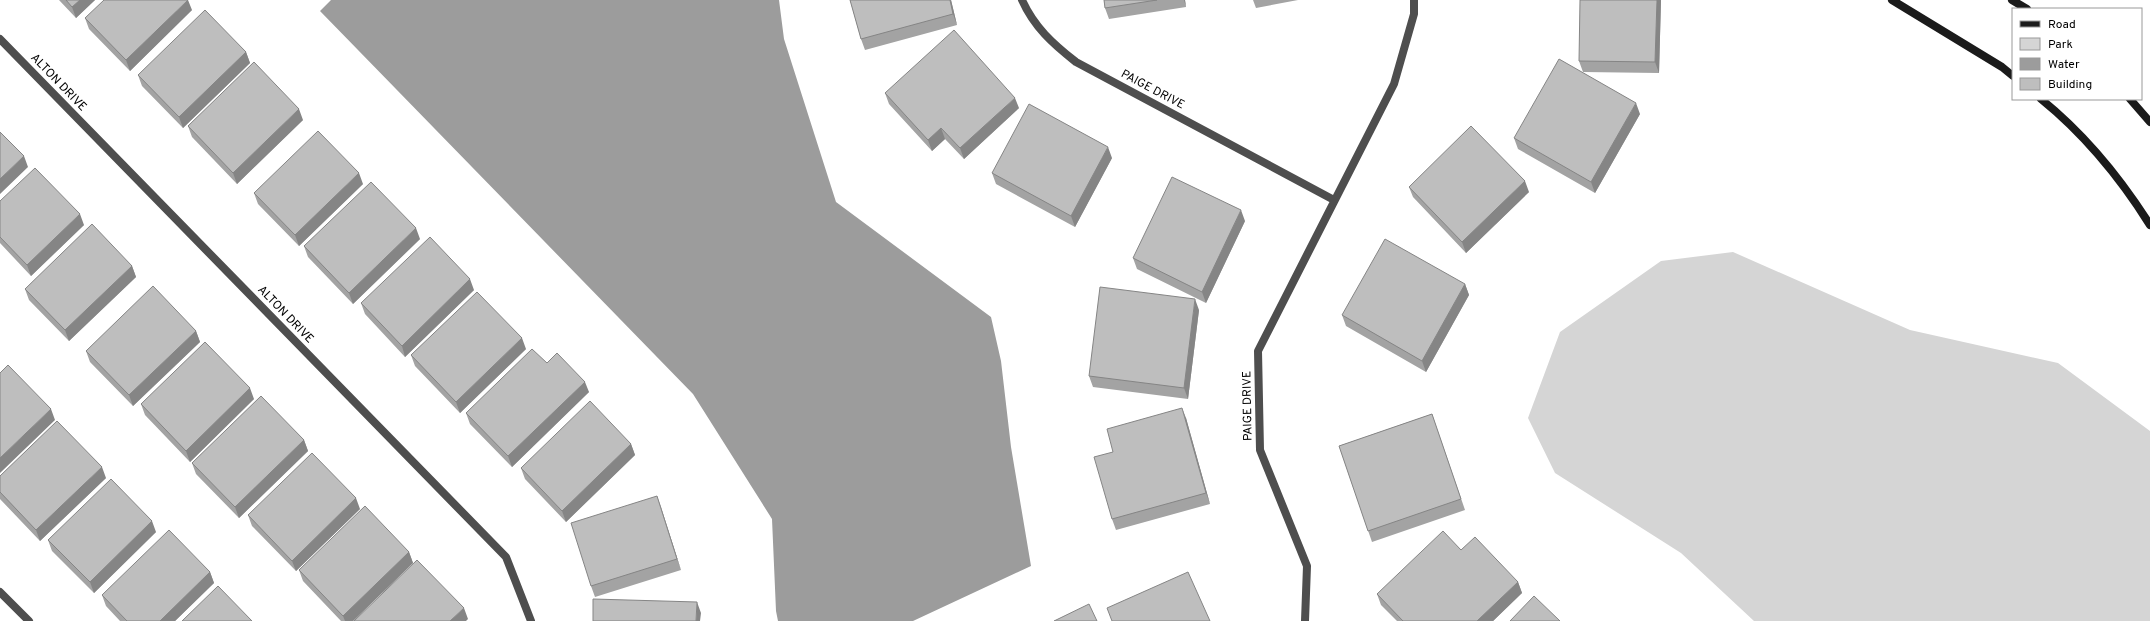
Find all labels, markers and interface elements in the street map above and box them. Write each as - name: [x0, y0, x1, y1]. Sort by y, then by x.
- legend: [2012, 8, 2142, 100]
- text: Road: [2048, 17, 2076, 33]
- text: Park: [2048, 37, 2073, 53]
- street label: ALTON DRIVE: [27, 50, 90, 115]
- text: Water: [2048, 57, 2080, 73]
- street label: PAIGE DRIVE: [1118, 66, 1187, 113]
- text: Building: [2048, 77, 2092, 93]
- street label: ALTON DRIVE: [254, 282, 317, 347]
- street label: PAIGE DRIVE: [1239, 371, 1257, 441]

